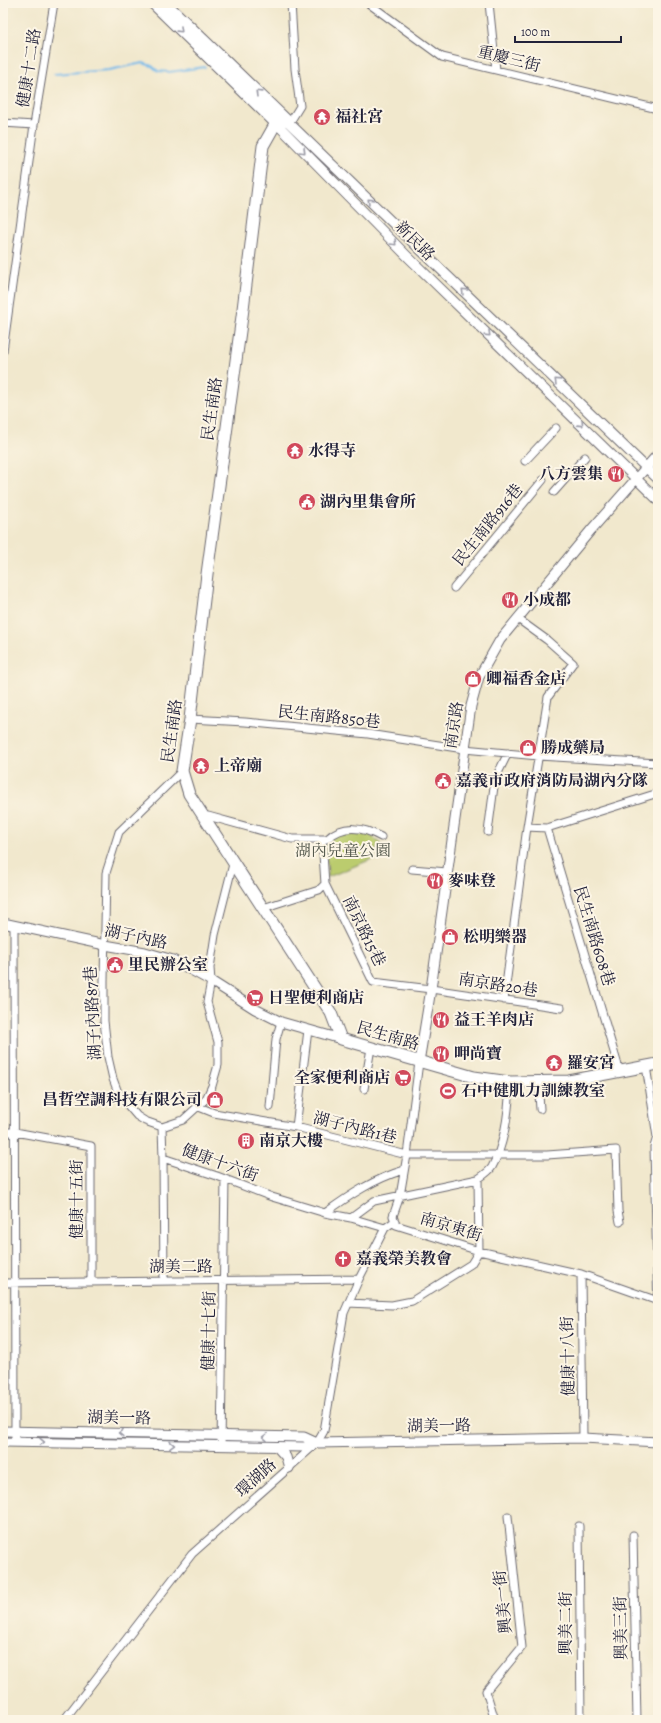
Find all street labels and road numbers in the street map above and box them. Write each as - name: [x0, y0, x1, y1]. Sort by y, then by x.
- street label: 健康十二路: [12, 27, 46, 109]
- street label: 重慶三街: [475, 41, 543, 77]
- street label: 新民路: [390, 216, 440, 266]
- street label: 民生南路: [197, 376, 227, 442]
- street label: 民生南路916巷: [448, 479, 528, 571]
- street label: 民生南路: [157, 698, 187, 764]
- street label: 南京路: [439, 700, 469, 750]
- street label: 民生南路850巷: [277, 701, 381, 733]
- street label: 民生南路608巷: [568, 883, 620, 989]
- street label: 南京路15巷: [337, 892, 391, 970]
- street label: 湖子內路: [102, 920, 170, 954]
- street label: 湖子內路87巷: [80, 965, 106, 1061]
- street label: 南京路20巷: [457, 968, 539, 1002]
- street label: 民生南路: [354, 1017, 422, 1055]
- street label: 湖子內路1巷: [311, 1107, 399, 1149]
- street label: 健康十六街: [179, 1139, 261, 1187]
- street label: 健康十五街: [66, 1159, 88, 1239]
- street label: 南京東街: [417, 1207, 485, 1247]
- street label: 湖美二路: [149, 1256, 213, 1278]
- street label: 健康十七街: [197, 1291, 221, 1371]
- street label: 健康十八街: [556, 1316, 580, 1396]
- street label: 湖美一路: [87, 1406, 151, 1430]
- street label: 湖美一路: [407, 1414, 471, 1438]
- street label: 環湖路: [231, 1454, 281, 1502]
- street label: 興美一街: [489, 1569, 517, 1635]
- street label: 興美二街: [555, 1591, 577, 1655]
- street label: 興美三街: [609, 1596, 633, 1660]

